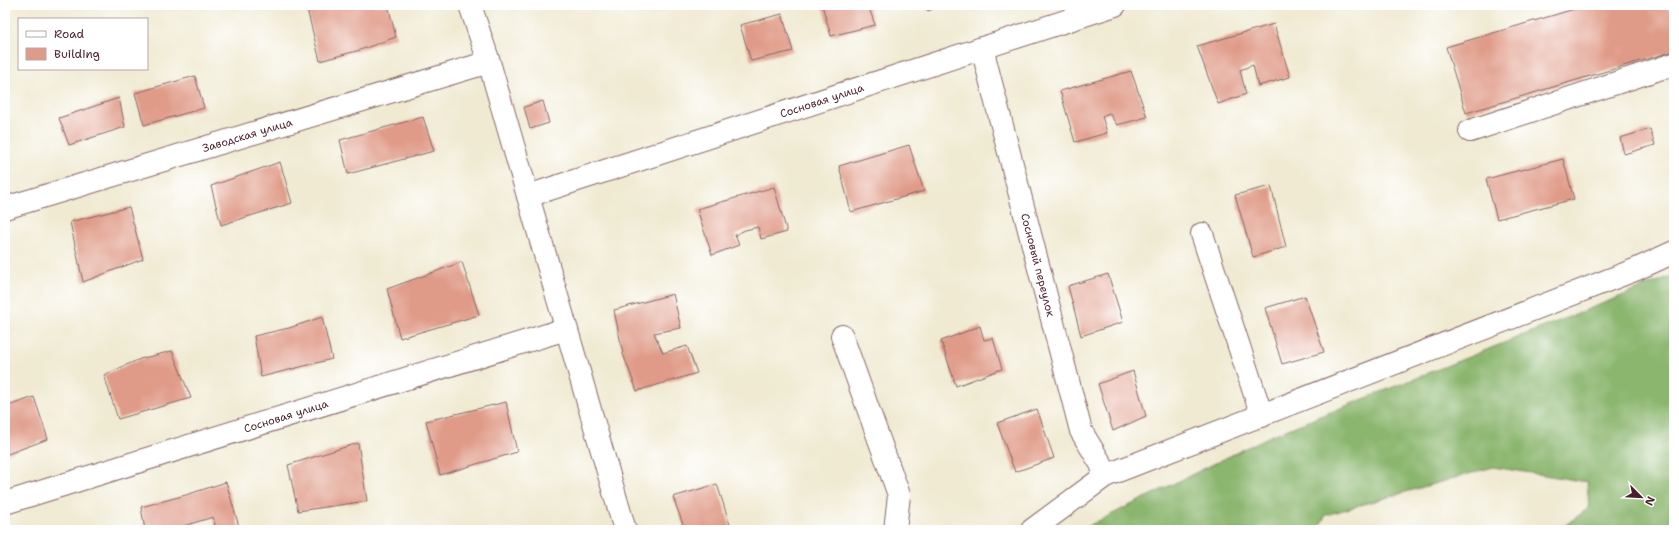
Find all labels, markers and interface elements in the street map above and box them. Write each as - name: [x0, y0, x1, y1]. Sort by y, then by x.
- legend: [18, 18, 148, 70]
- text: Road: [54, 26, 85, 42]
- text: Building: [54, 46, 100, 62]
- street label: Сосновая улица: [778, 80, 866, 122]
- street label: Заводская улица: [201, 115, 294, 156]
- street label: Сосновый переулок: [1017, 212, 1058, 318]
- street label: Сосновая улица: [242, 396, 330, 436]
- north arrow: [1621, 477, 1661, 517]
- text: N: [1641, 494, 1658, 508]

